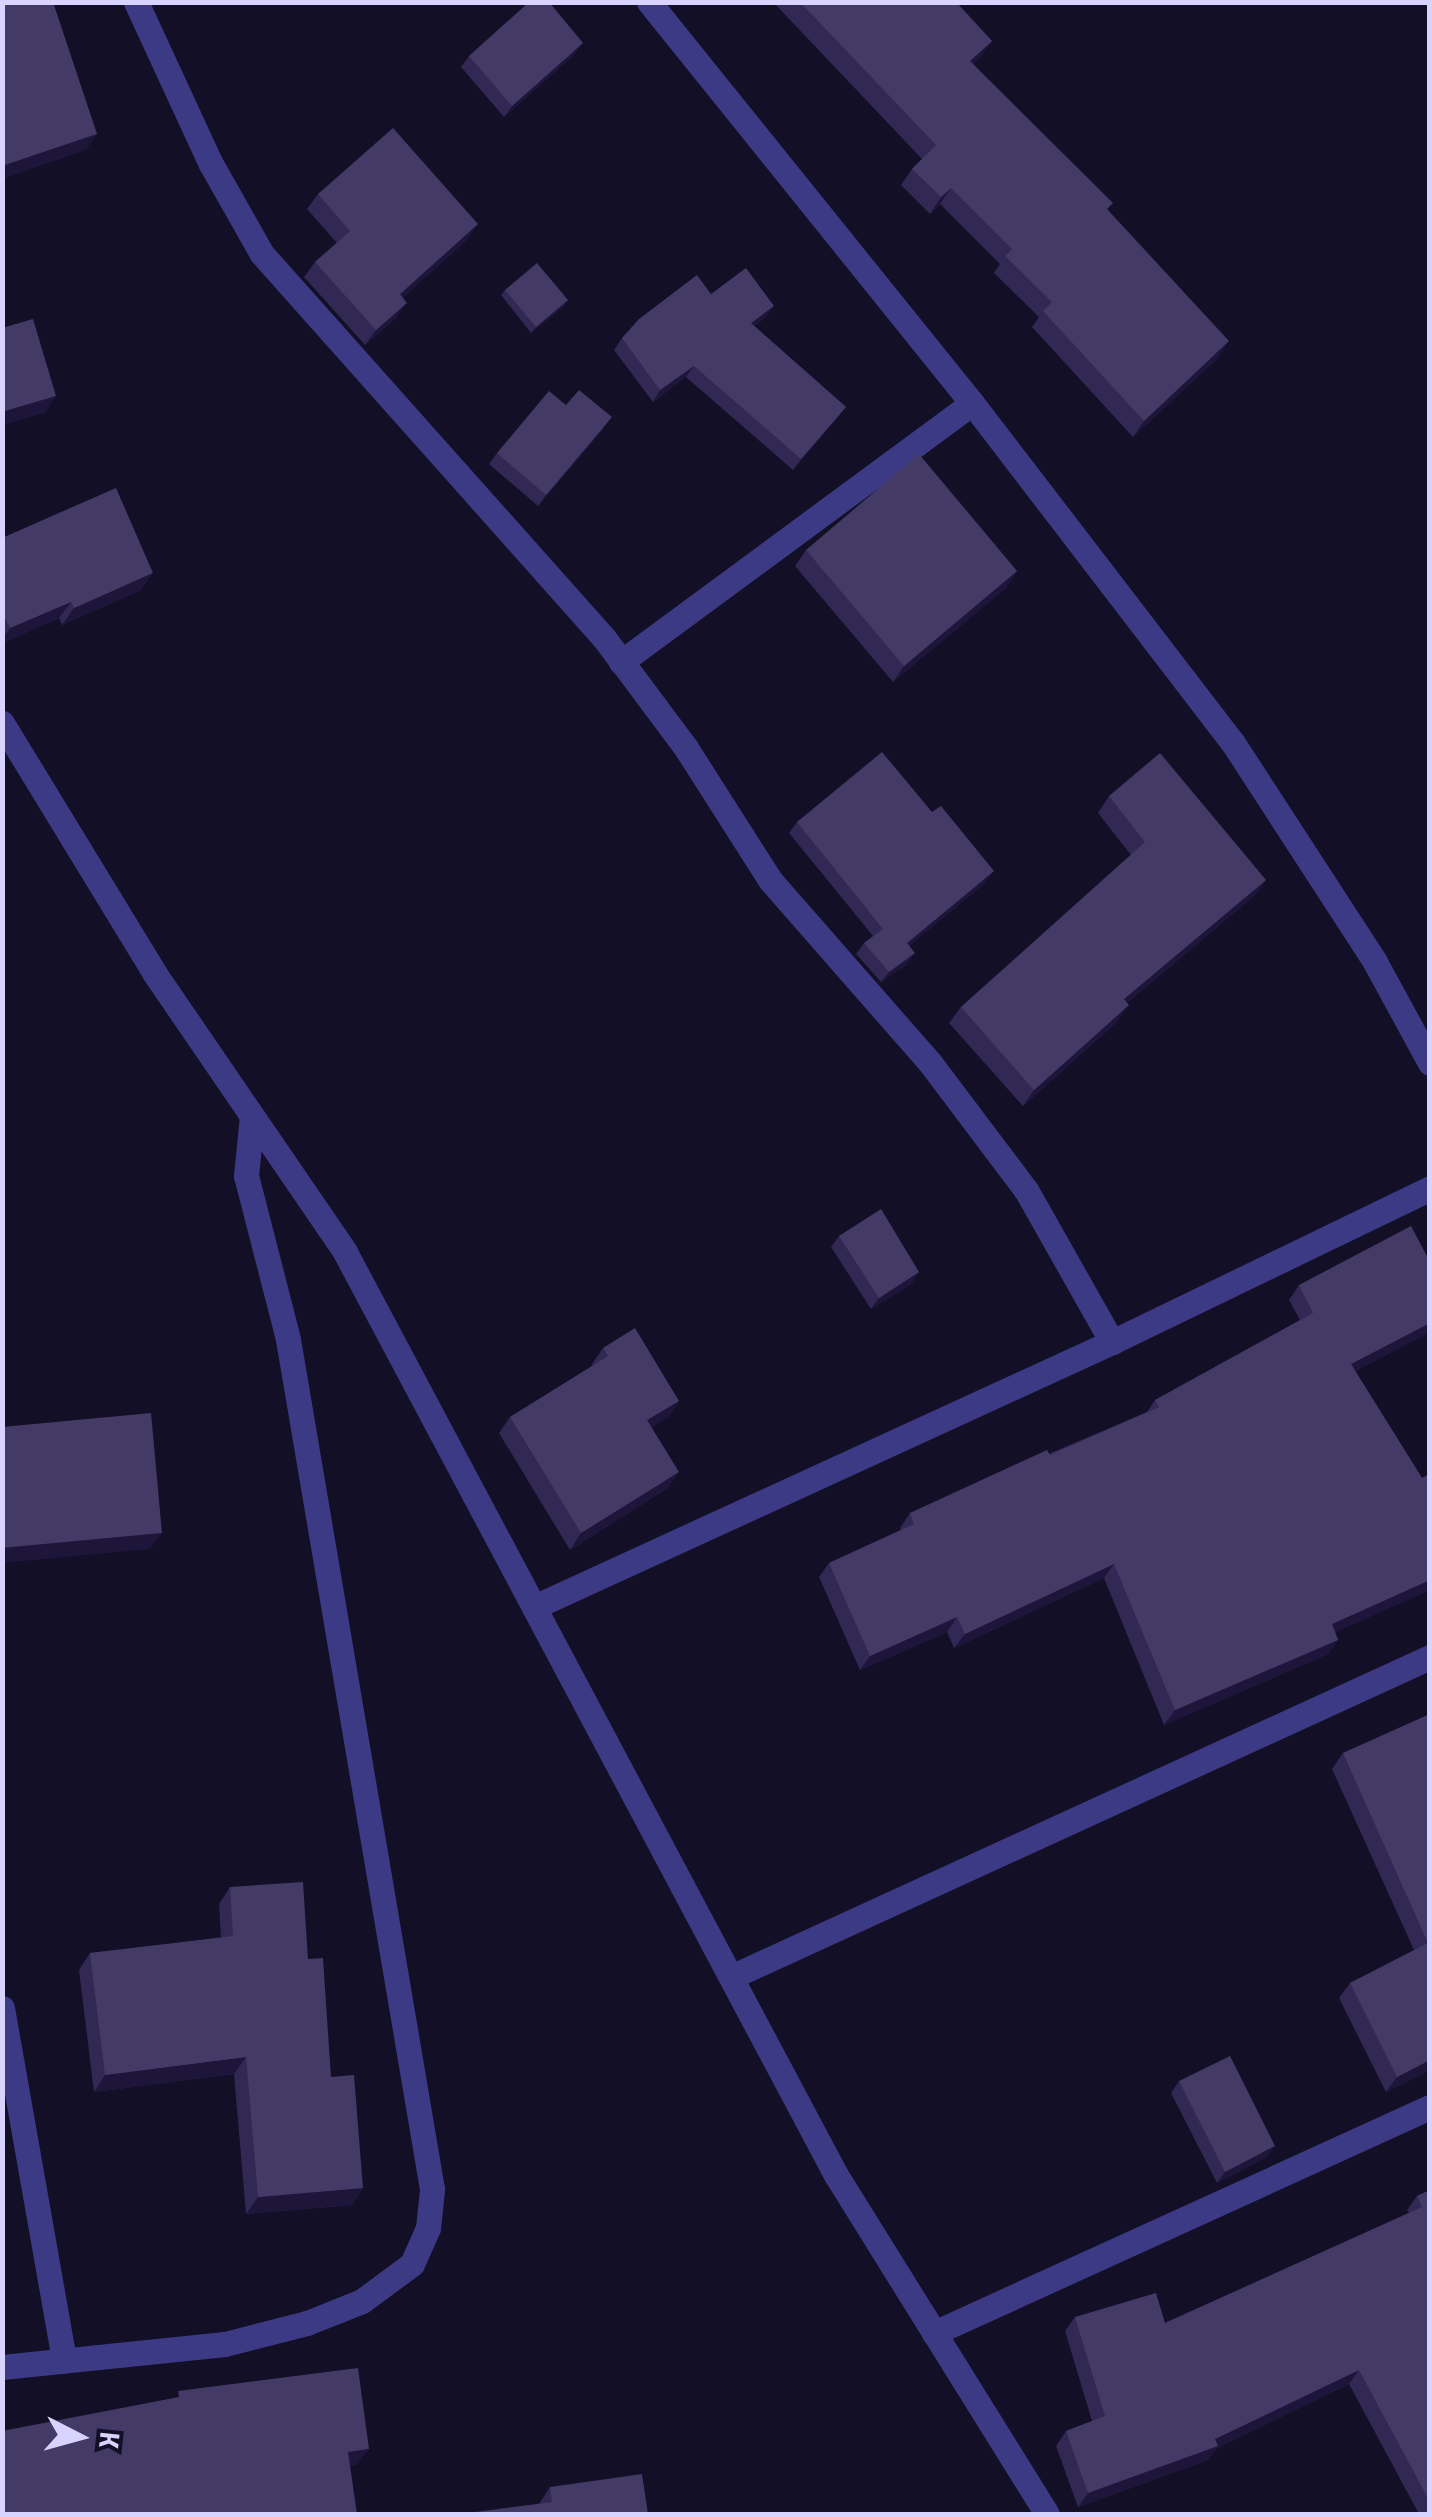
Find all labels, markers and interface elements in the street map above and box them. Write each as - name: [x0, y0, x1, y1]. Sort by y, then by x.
- north arrow: [30, 2387, 130, 2487]
- text: K: [88, 2430, 133, 2451]

